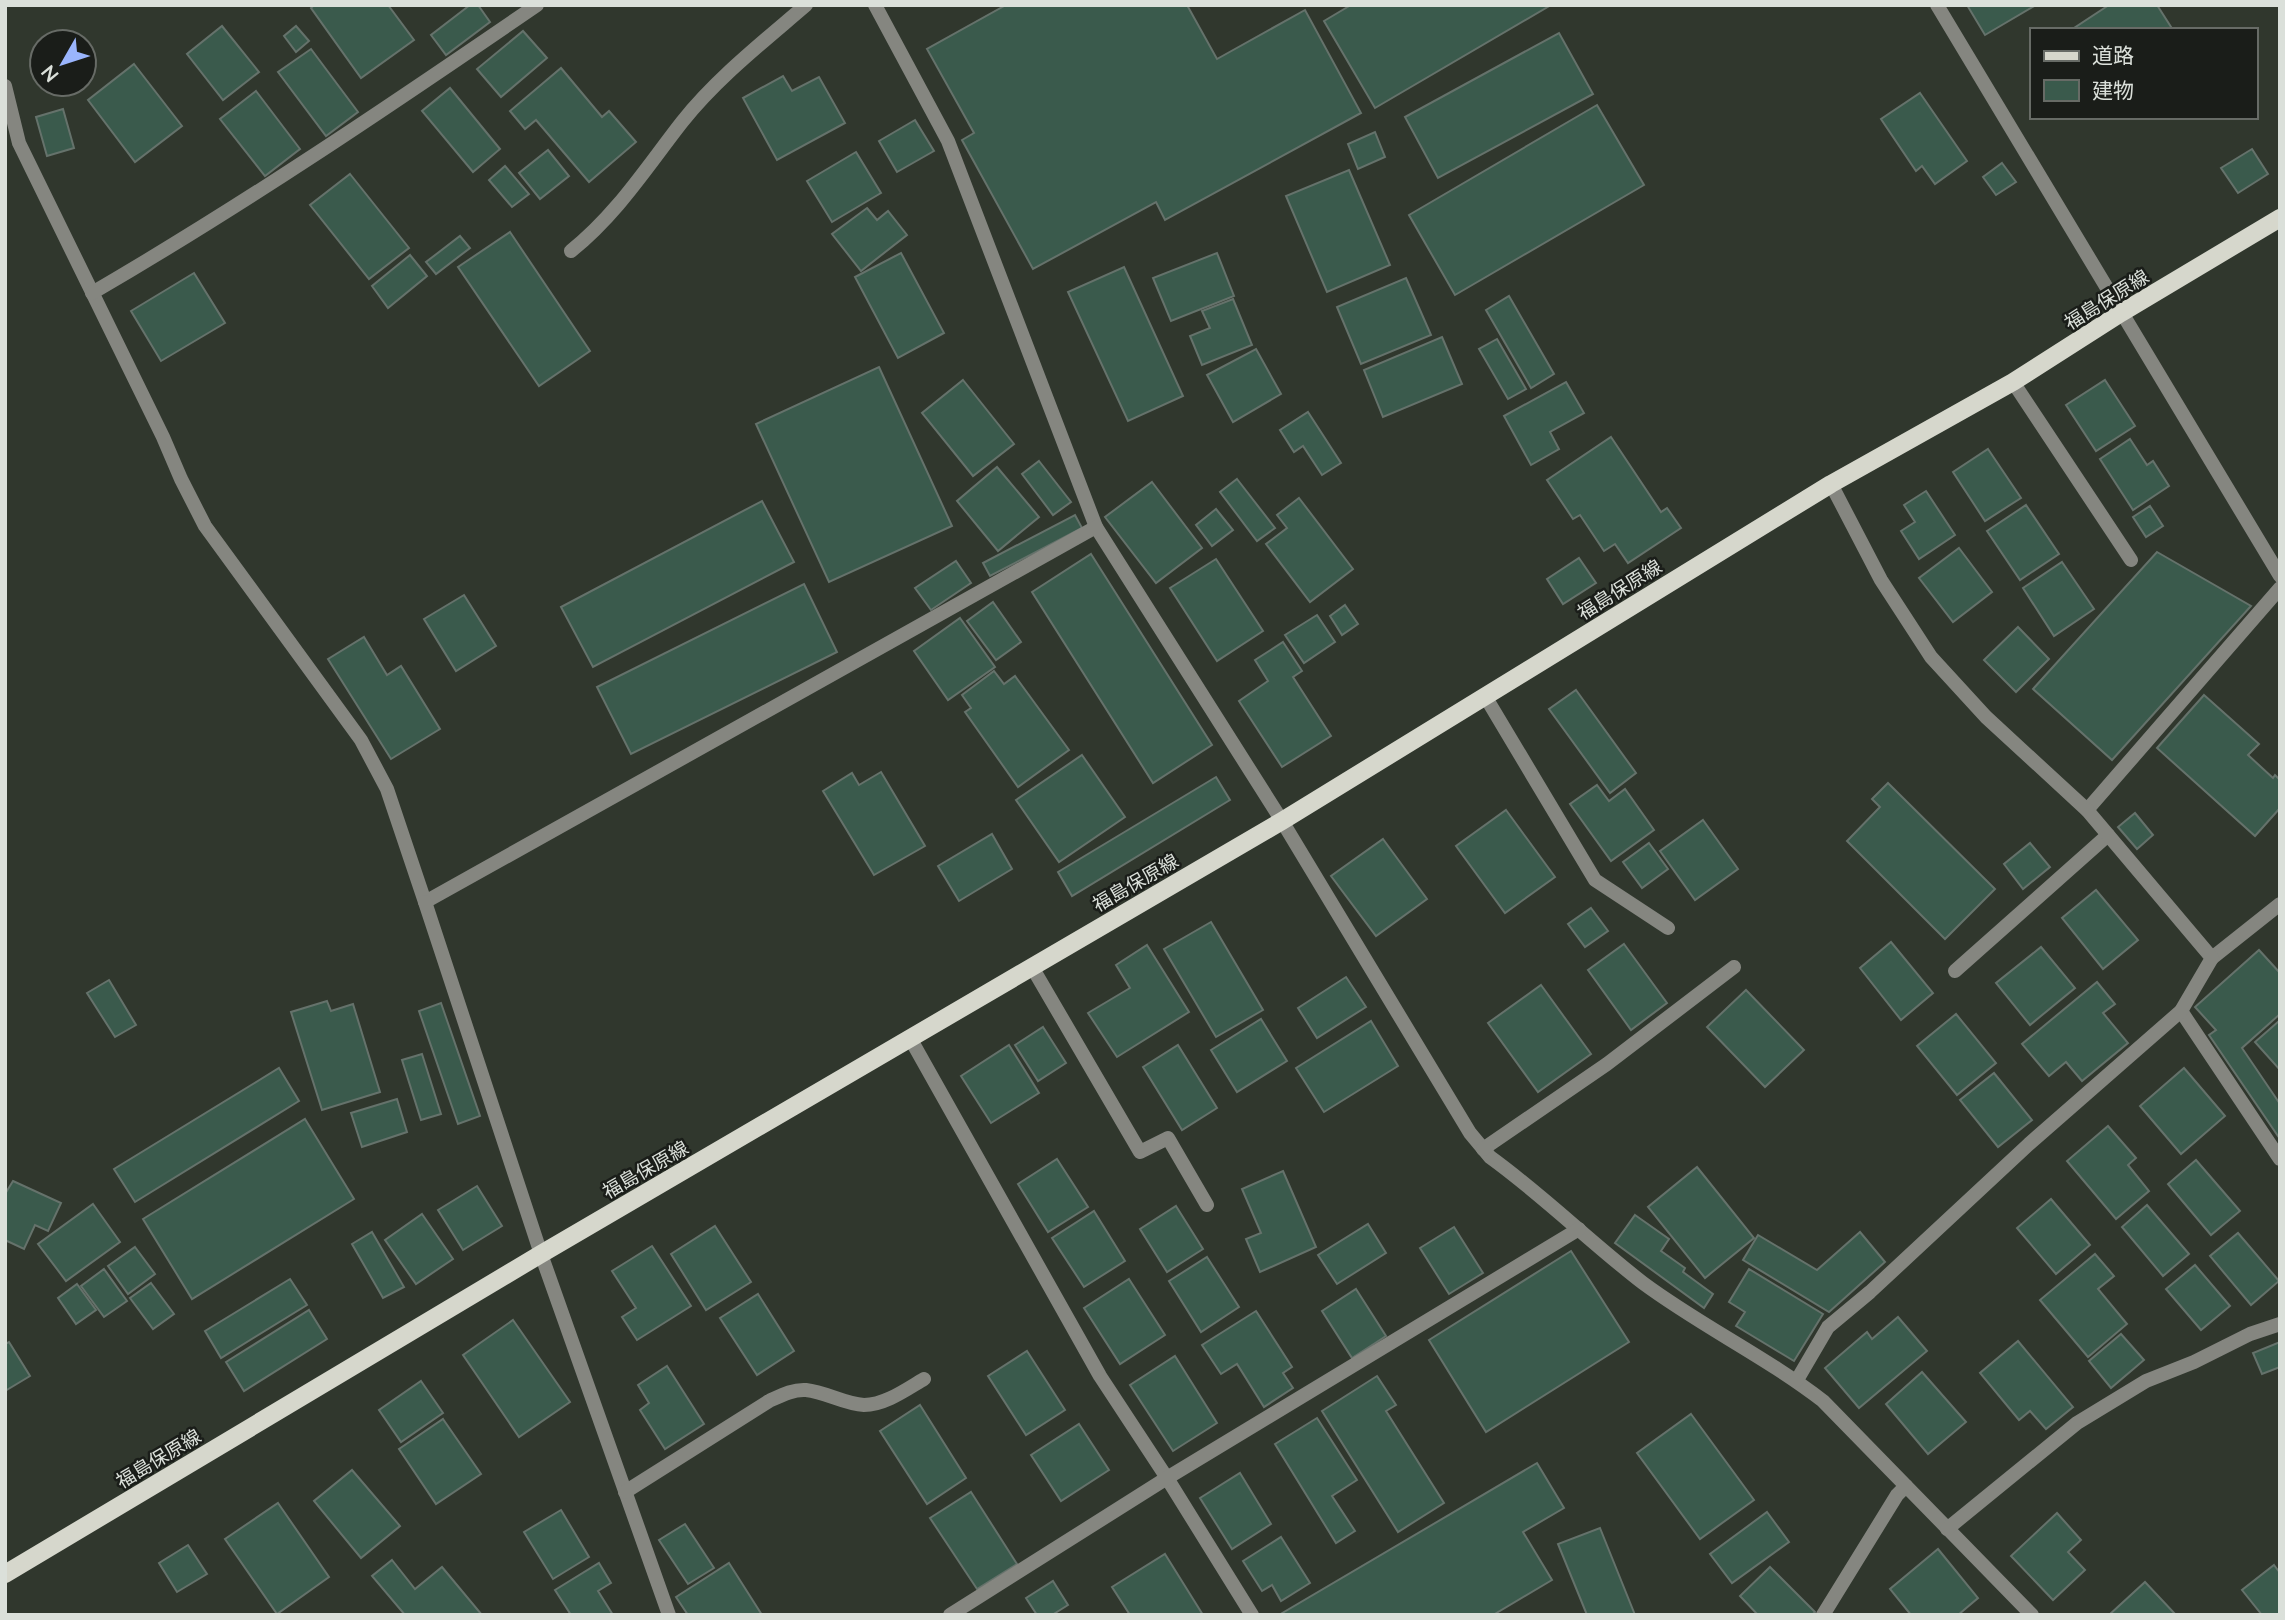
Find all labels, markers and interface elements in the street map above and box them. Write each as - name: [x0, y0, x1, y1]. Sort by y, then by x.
- north arrow: [28, 28, 98, 98]
- legend: [2030, 28, 2257, 119]
- text: 道路: [2092, 42, 2134, 67]
- text: N: [36, 61, 63, 87]
- text: 建物: [2092, 77, 2134, 102]
- street label: 福島保原線: [2060, 264, 2152, 334]
- street label: 福島保原線: [1573, 554, 1665, 624]
- street label: 福島保原線: [1088, 848, 1182, 916]
- street label: 福島保原線: [598, 1135, 692, 1203]
- street label: 福島保原線: [111, 1424, 205, 1492]

